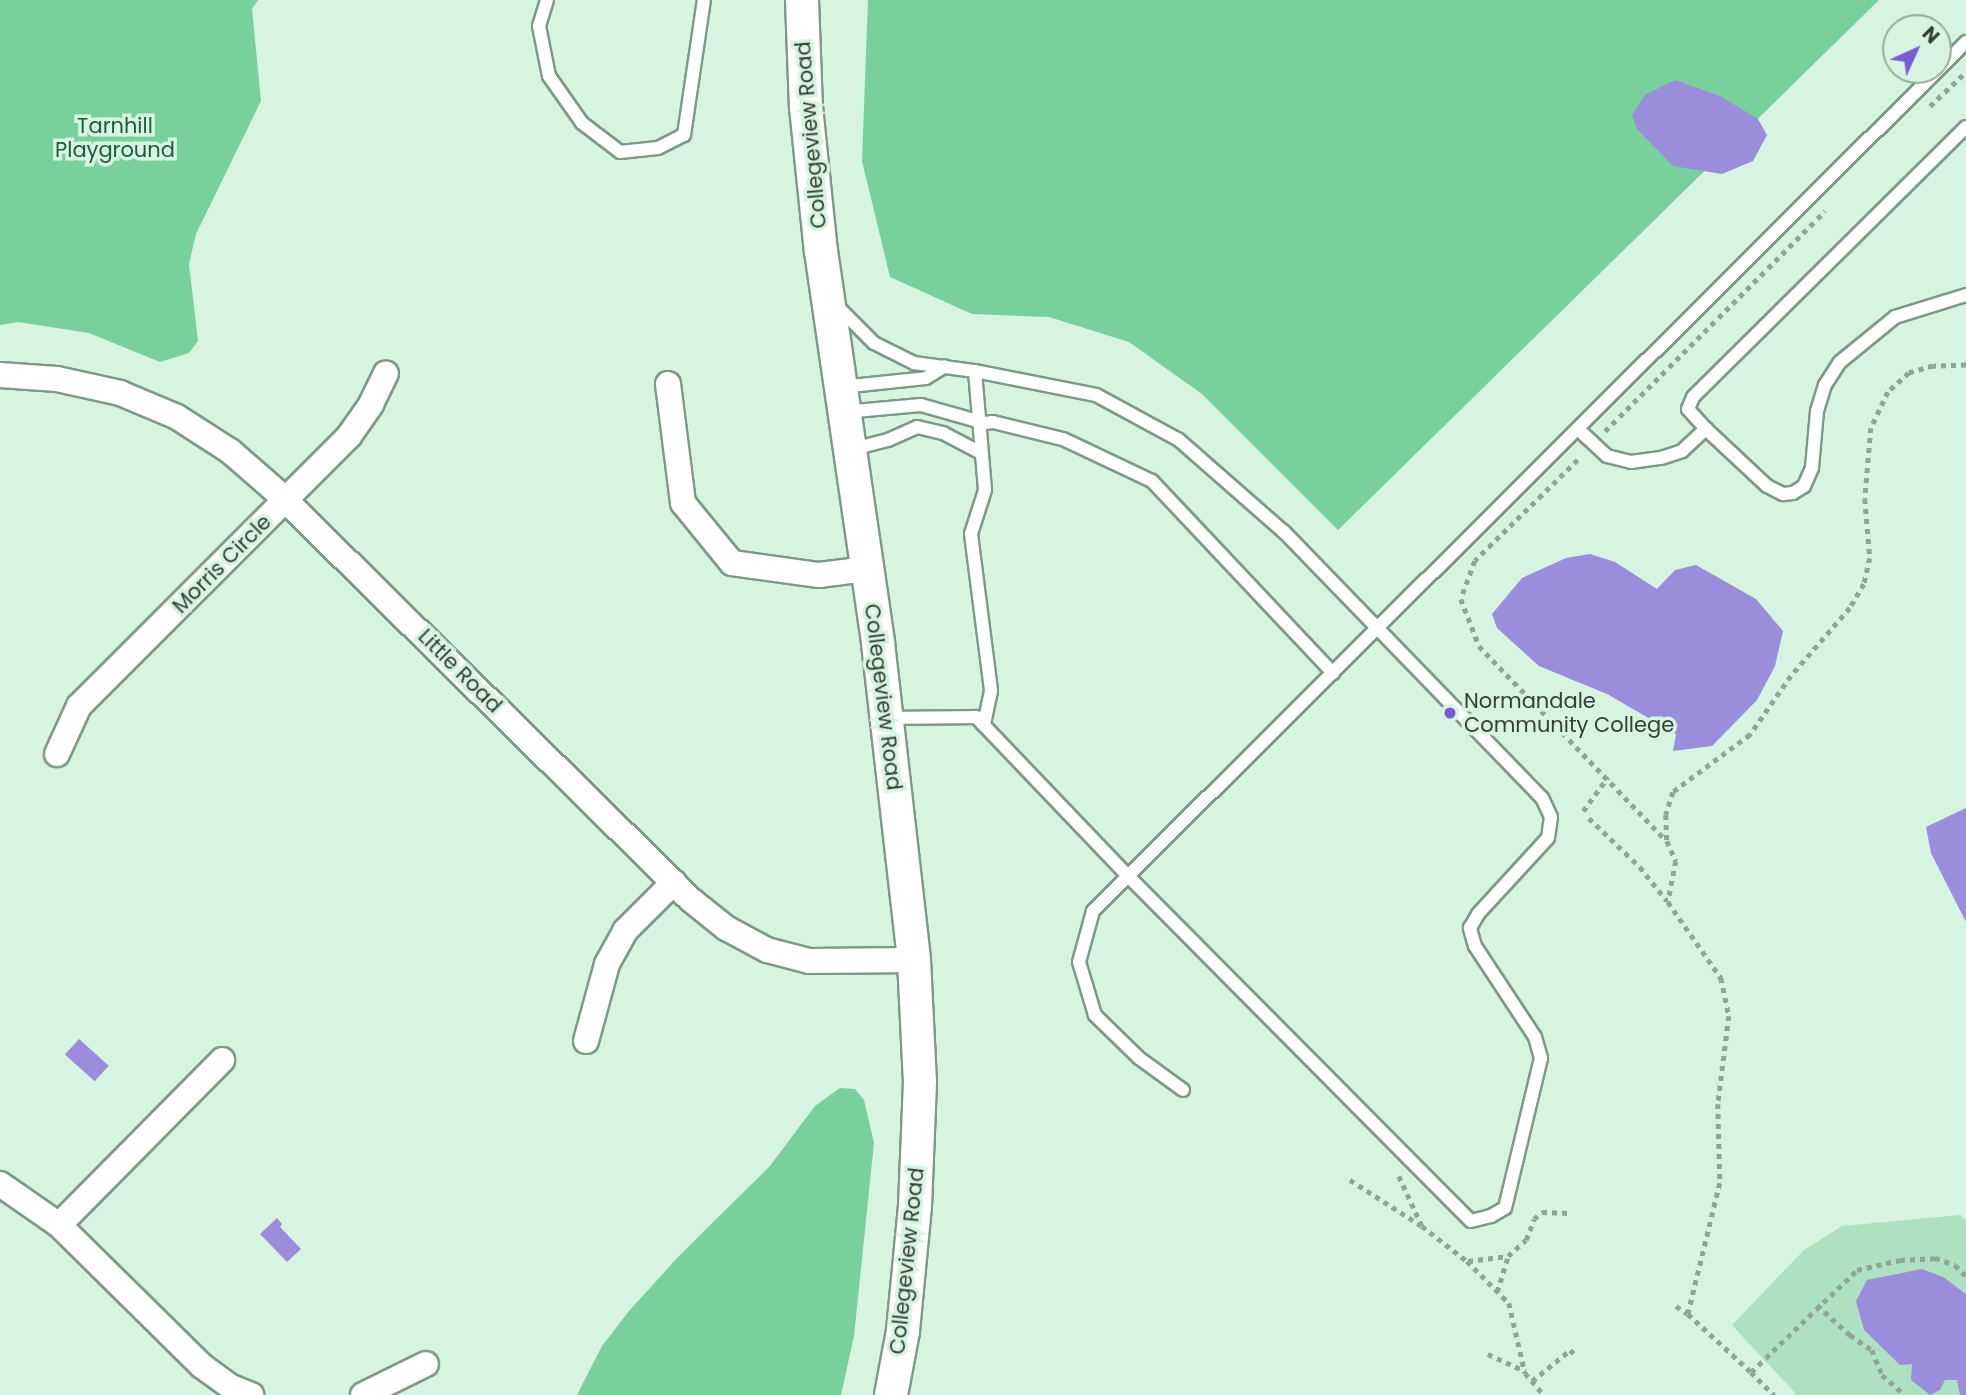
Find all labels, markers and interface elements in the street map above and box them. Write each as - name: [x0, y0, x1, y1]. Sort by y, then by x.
- north arrow: [1882, 14, 1952, 84]
- text: N: [1916, 21, 1945, 50]
- street label: Collegeview Road: [790, 40, 832, 230]
- park label: Tarnhill Playground: [55, 113, 175, 163]
- street label: Morris Circle: [167, 509, 277, 619]
- street label: Collegeview Road: [859, 602, 907, 792]
- street label: Little Road: [413, 624, 507, 718]
- place label: Normandale Community College: [1464, 688, 1674, 738]
- marker: Normandale Community College: [1442, 705, 1458, 721]
- street label: Collegeview Road: [885, 1166, 929, 1356]

